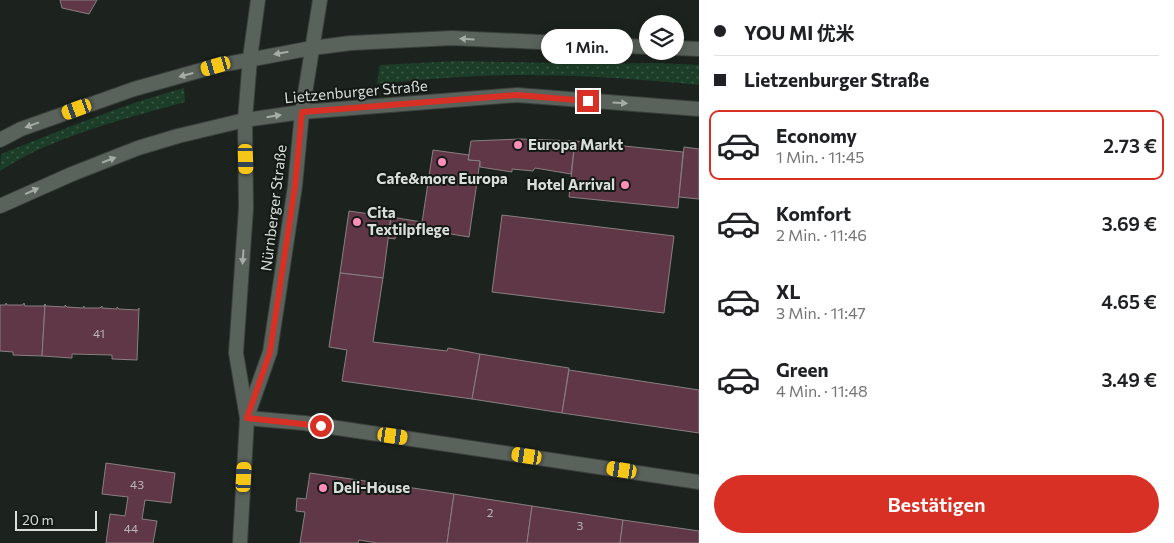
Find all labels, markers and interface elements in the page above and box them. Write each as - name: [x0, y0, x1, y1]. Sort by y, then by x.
- map controls: [639, 15, 684, 60]
- button: layers: [639, 15, 684, 60]
- text: YOU MI 优米: [744, 21, 855, 44]
- callout: 1 Min.: [542, 28, 634, 64]
- one-way arrow: [459, 34, 475, 42]
- text: 1 Min.: [565, 37, 609, 56]
- one-way arrow: [273, 50, 289, 58]
- car: [199, 55, 232, 77]
- text: Lietzenburger Straße: [744, 68, 929, 91]
- one-way arrow: [179, 71, 194, 79]
- street label: Lietzenburger Straße: [283, 76, 428, 106]
- route end: [577, 90, 599, 112]
- car: [60, 97, 93, 121]
- one-way arrow: [612, 99, 628, 107]
- one-way arrow: [266, 112, 282, 120]
- one-way arrow: [24, 121, 39, 129]
- icon: car: [716, 123, 761, 168]
- text: Economy: [776, 124, 857, 147]
- text: 2.73 €: [1103, 134, 1157, 157]
- place label: Europa Markt: [528, 135, 623, 153]
- marker: Europa Markt: [512, 139, 524, 151]
- car: [237, 144, 254, 174]
- street label: Nürnberger Straße: [256, 144, 290, 272]
- text: 1 Min. · 11:45: [776, 147, 864, 166]
- one-way arrow: [102, 155, 116, 163]
- marker: Cafe&more Europa: [436, 156, 448, 168]
- place label: Cafe&more Europa: [376, 169, 508, 187]
- place label: Hotel Arrival: [526, 175, 615, 193]
- marker: Hotel Arrival: [619, 179, 631, 191]
- one-way arrow: [25, 187, 39, 195]
- icon: car: [716, 201, 761, 246]
- text: Komfort: [776, 202, 851, 225]
- place label: Cita Textilpflege: [367, 203, 450, 238]
- text: 3.69 €: [1102, 212, 1157, 235]
- marker: Cita Textilpflege: [351, 216, 363, 228]
- text: 2 Min. · 11:46: [776, 225, 867, 244]
- one-way arrow: [238, 249, 246, 265]
- icon: car: [716, 279, 761, 324]
- text: XL: [776, 280, 801, 303]
- text: 4.65 €: [1101, 290, 1157, 313]
- text: 3 Min. · 11:47: [776, 303, 866, 322]
- house number: 41: [93, 326, 105, 340]
- icon: car: [716, 357, 761, 402]
- text: Green: [776, 358, 828, 381]
- text: 3.49 €: [1101, 368, 1157, 391]
- text: 4 Min. · 11:48: [776, 381, 868, 400]
- route start: [310, 415, 332, 437]
- car: [377, 426, 408, 446]
- car: [511, 446, 542, 466]
- car: [606, 460, 637, 480]
- car: [235, 462, 252, 492]
- button: Bestätigen: [714, 475, 1159, 533]
- house number: 43: [130, 477, 144, 491]
- place label: Deli-House: [333, 478, 410, 496]
- marker: Deli-House: [317, 482, 329, 494]
- house number: 2: [487, 505, 494, 519]
- scale bar: [15, 508, 98, 531]
- text: 20 m: [22, 511, 54, 528]
- house number: 3: [577, 518, 584, 532]
- house number: 44: [124, 521, 138, 535]

